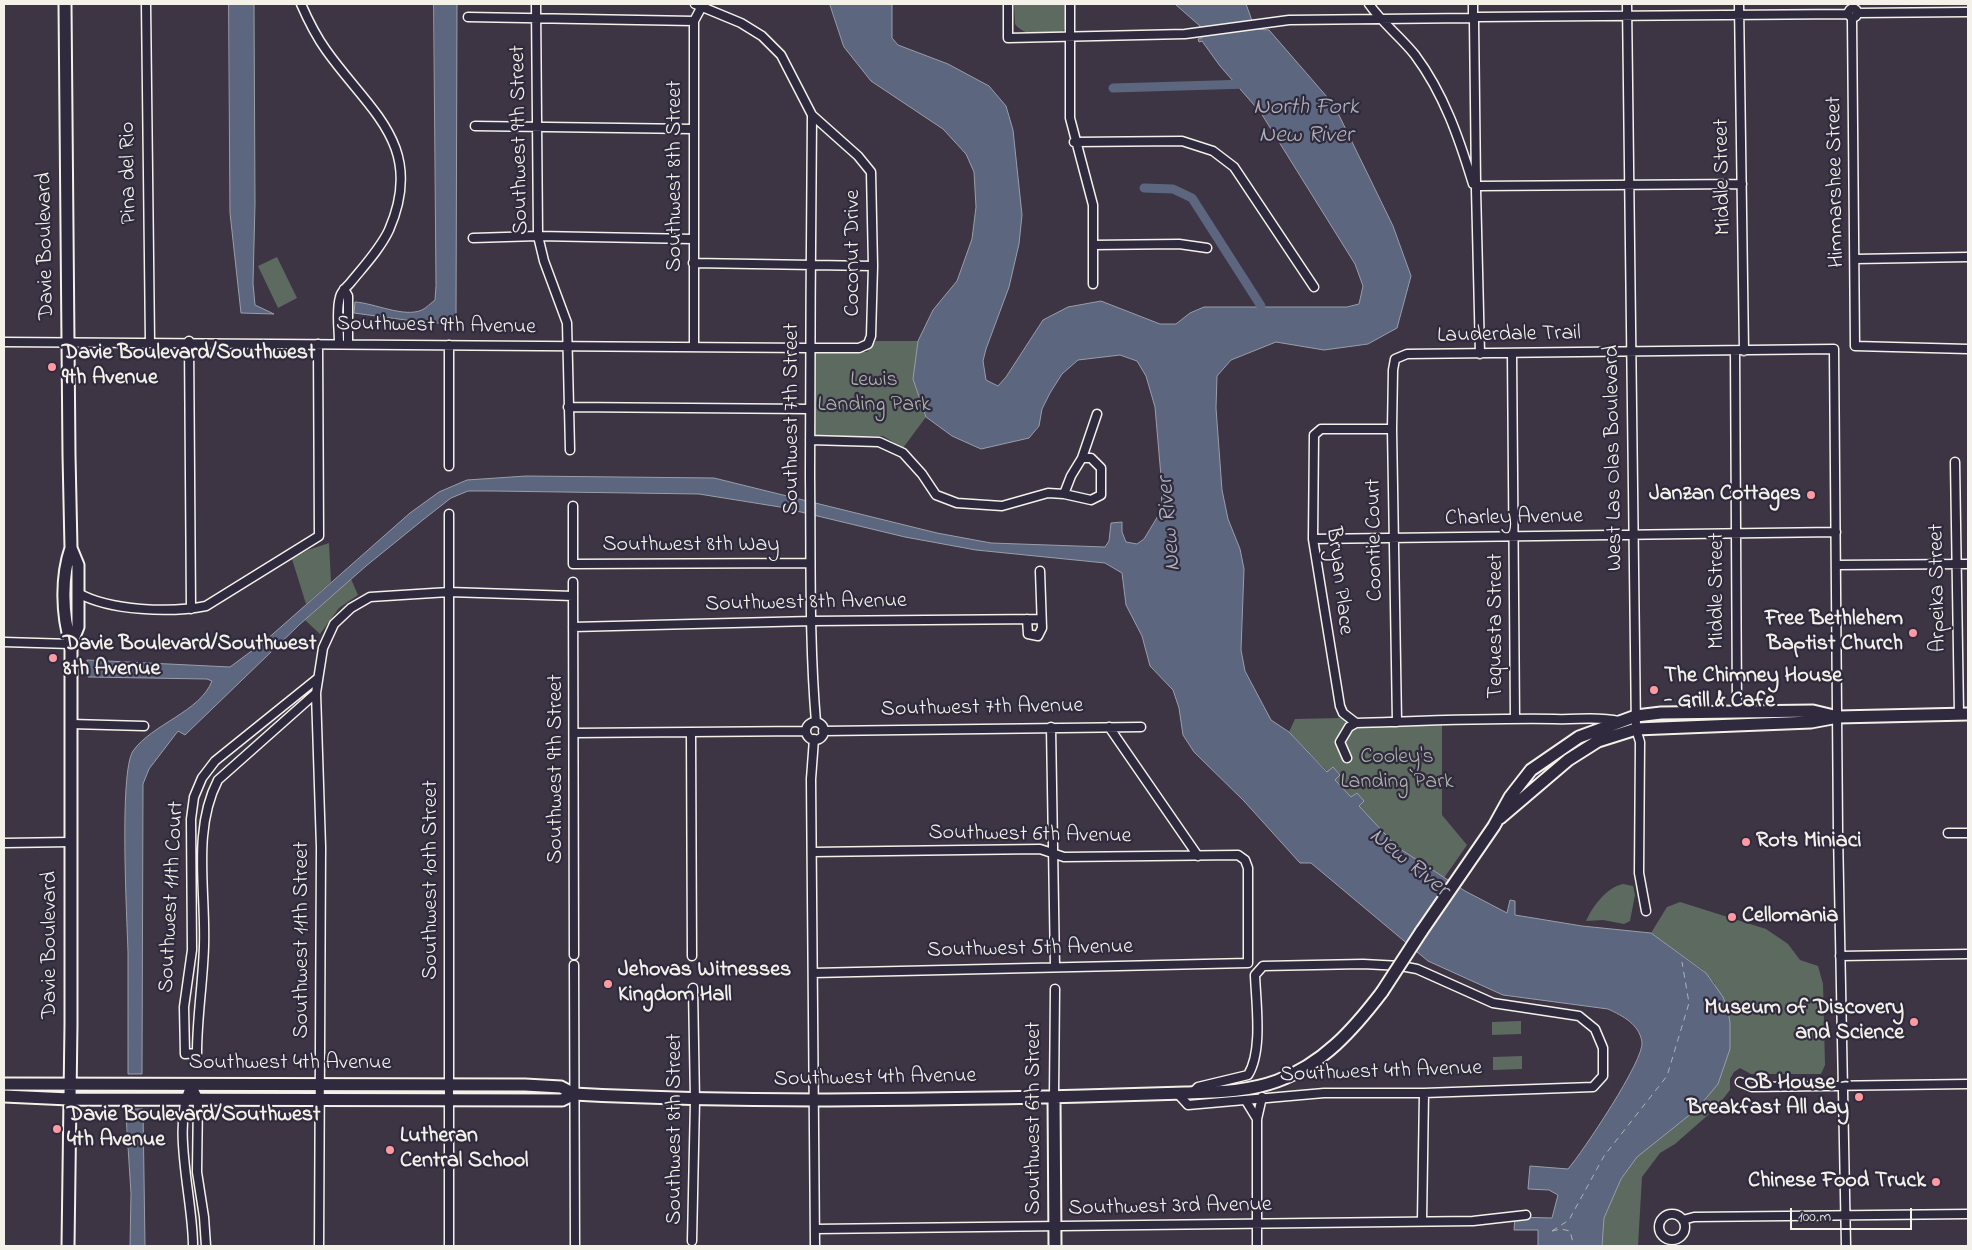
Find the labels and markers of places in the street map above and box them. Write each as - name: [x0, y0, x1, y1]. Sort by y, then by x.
- place label: Davie Boulevard/Southwest 9th Avenue: [62, 341, 315, 392]
- marker: Davie Boulevard/Southwest 9th Avenue: [46, 361, 58, 373]
- place label: Janzan Cottages: [1649, 482, 1801, 508]
- marker: Janzan Cottages: [1805, 489, 1817, 501]
- place label: Free Bethlehem Baptist Church: [1765, 607, 1903, 658]
- marker: Free Bethlehem Baptist Church: [1907, 627, 1919, 639]
- place label: Davie Boulevard/Southwest 8th Avenue: [63, 632, 316, 684]
- marker: Davie Boulevard/Southwest 8th Avenue: [47, 652, 59, 664]
- place label: The Chimney House - Grill & Cafe: [1664, 664, 1842, 716]
- marker: The Chimney House - Grill & Cafe: [1648, 684, 1660, 696]
- place label: Rots Miniaci: [1756, 829, 1861, 855]
- marker: Rots Miniaci: [1740, 836, 1752, 848]
- place label: Cellomania: [1742, 904, 1838, 930]
- marker: Cellomania: [1726, 911, 1738, 923]
- place label: Jehovas Witnesses Kingdom Hall: [618, 958, 791, 1009]
- marker: Jehovas Witnesses Kingdom Hall: [602, 978, 614, 990]
- place label: Museum of Discovery and Science: [1704, 996, 1904, 1048]
- marker: Museum of Discovery and Science: [1908, 1016, 1920, 1028]
- place label: OB House - Breakfast All day: [1687, 1071, 1849, 1122]
- marker: OB House - Breakfast All day: [1853, 1091, 1865, 1103]
- place label: Davie Boulevard/Southwest 4th Avenue: [67, 1103, 320, 1154]
- marker: Davie Boulevard/Southwest 4th Avenue: [51, 1123, 63, 1135]
- place label: Lutheran Central School: [400, 1124, 528, 1176]
- marker: Lutheran Central School: [384, 1144, 396, 1156]
- place label: Chinese Food Truck: [1748, 1169, 1926, 1195]
- marker: Chinese Food Truck: [1930, 1176, 1942, 1188]

